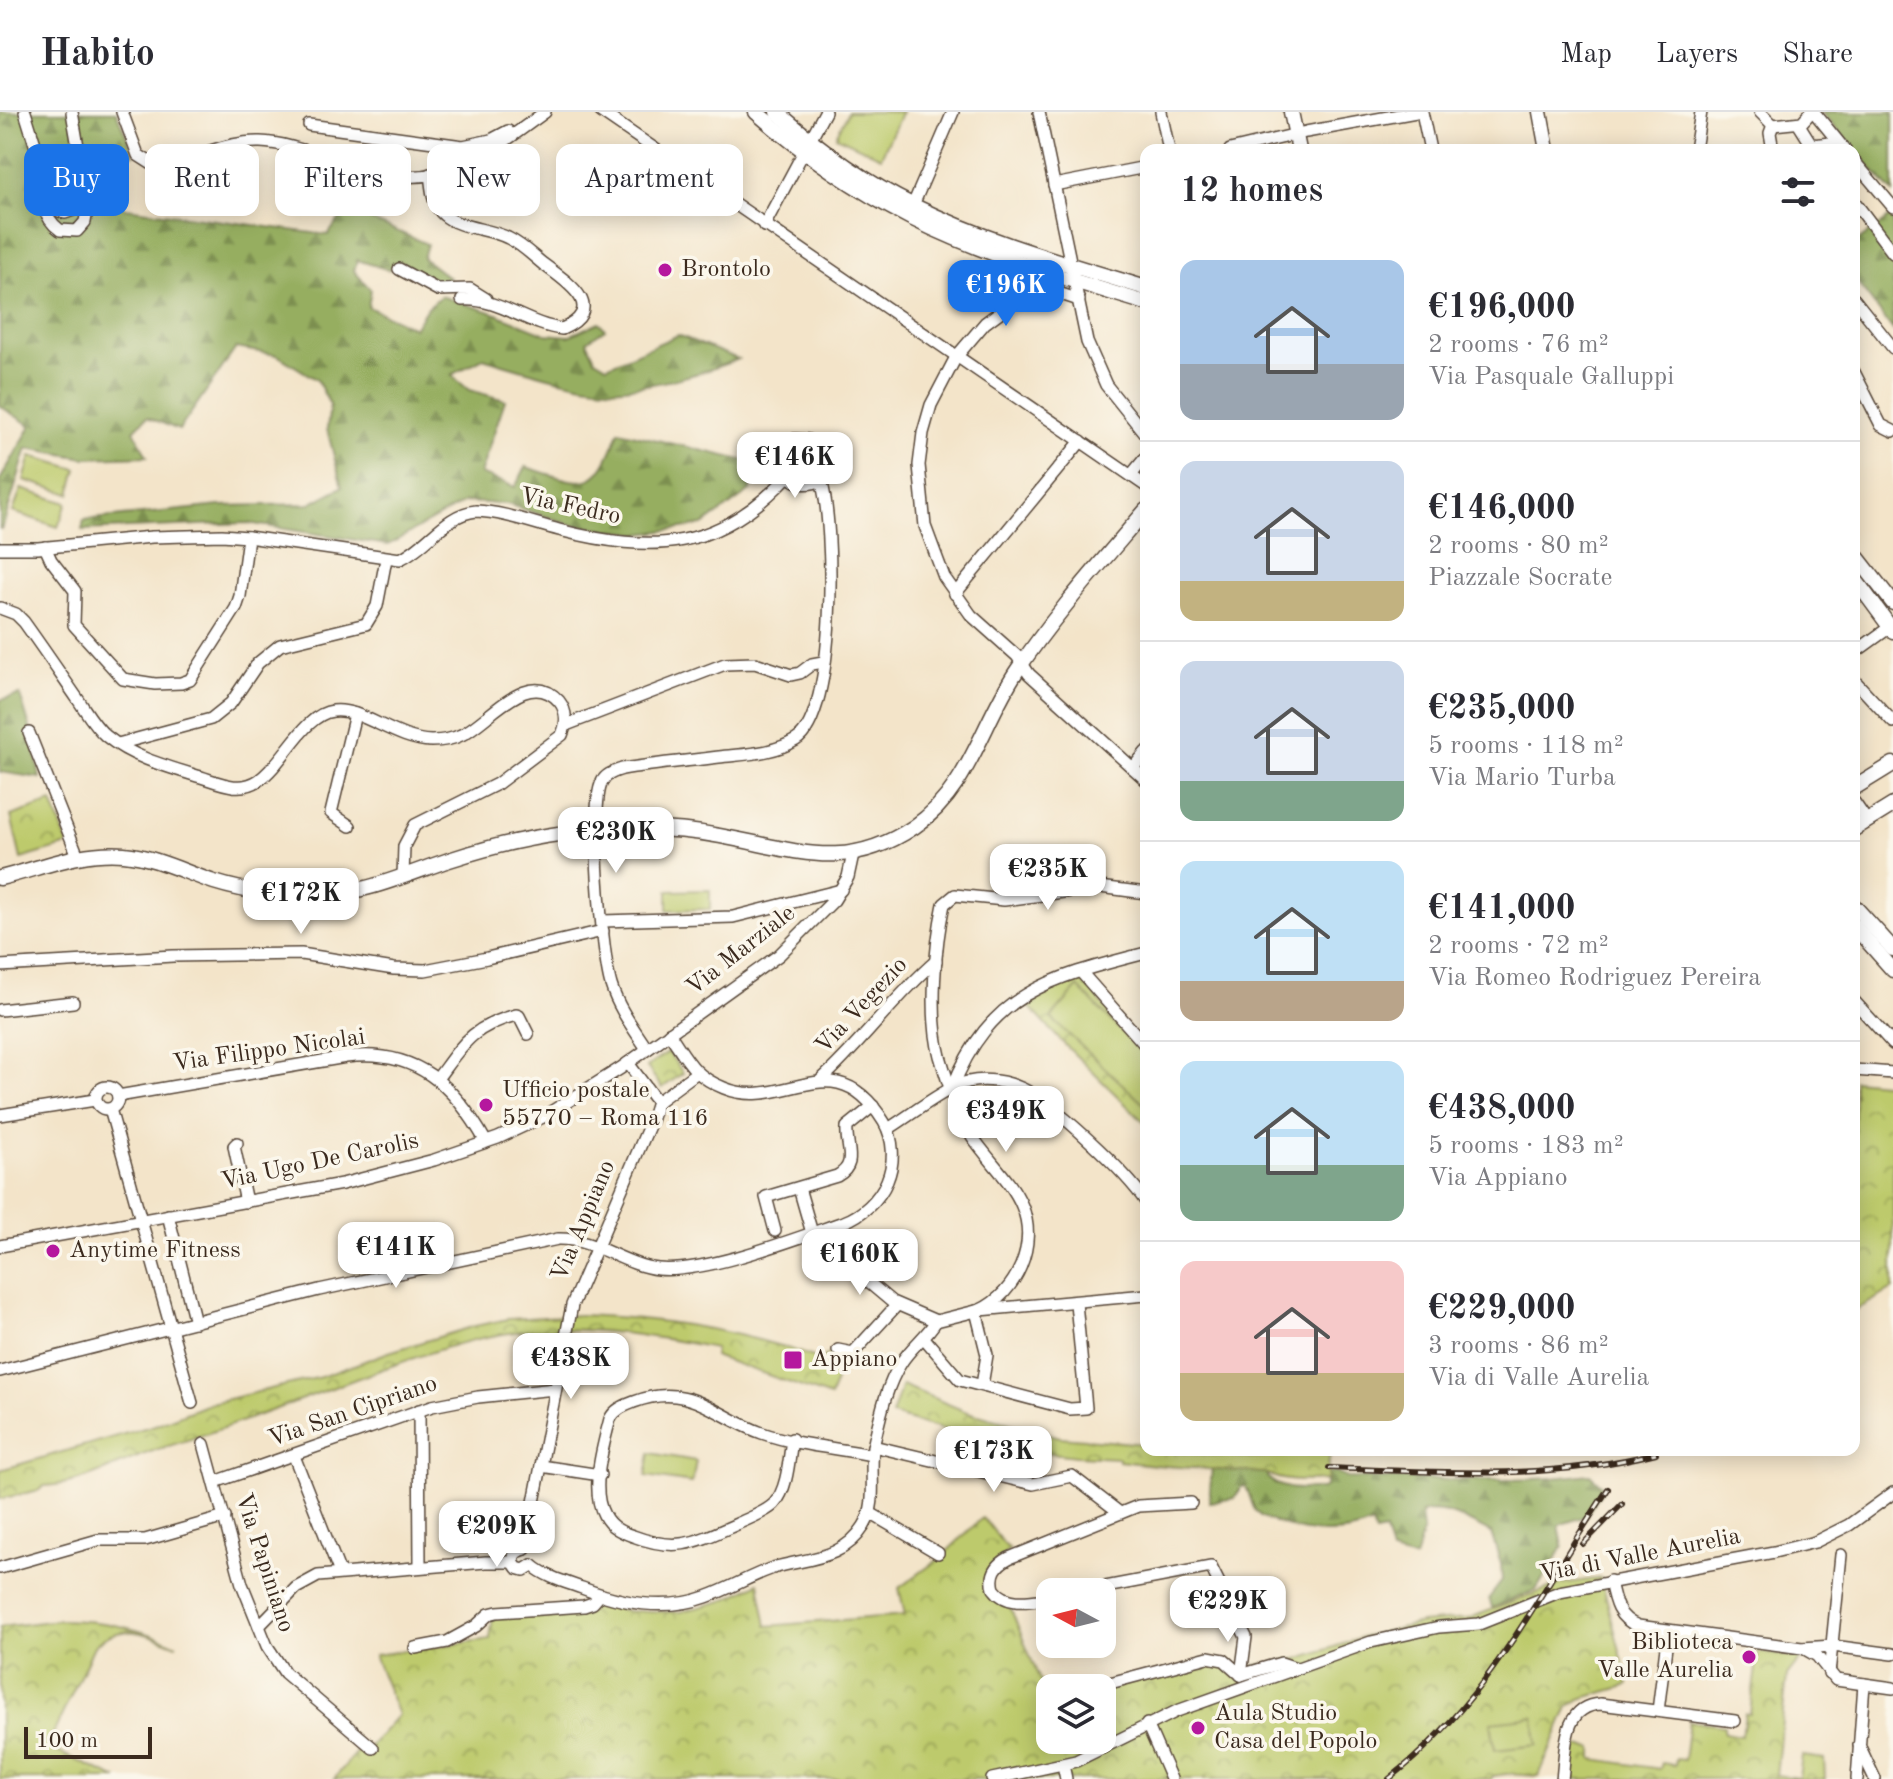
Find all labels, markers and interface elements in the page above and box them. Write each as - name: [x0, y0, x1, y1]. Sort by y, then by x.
- text: Habito: [40, 36, 155, 74]
- text: Map: [1560, 41, 1612, 69]
- text: Layers: [1656, 41, 1738, 69]
- text: Share: [1782, 41, 1853, 69]
- chip: Buy: [24, 144, 129, 216]
- chip: Rent: [145, 144, 259, 216]
- chip: Filters: [275, 144, 411, 216]
- chip: New: [427, 144, 540, 216]
- chip: Apartment: [556, 144, 743, 216]
- icon: filters: [1776, 170, 1820, 214]
- text: 12 homes: [1180, 175, 1323, 209]
- place label: Brontolo: [681, 258, 771, 282]
- pin: €196K: [950, 260, 1062, 328]
- marker: Brontolo: [656, 261, 674, 279]
- text: €196K: [966, 273, 1046, 299]
- text: €196,000: [1428, 291, 1576, 325]
- icon: home: [1244, 292, 1340, 388]
- text: 2 rooms · 76 m²: [1428, 332, 1609, 358]
- text: Via Pasquale Galluppi: [1428, 364, 1674, 390]
- pin: €146K: [739, 432, 851, 500]
- text: €146K: [755, 445, 835, 471]
- street label: Via Fedro: [517, 485, 623, 529]
- text: €146,000: [1428, 492, 1576, 526]
- icon: home: [1244, 493, 1340, 589]
- text: 2 rooms · 80 m²: [1428, 533, 1609, 559]
- text: Piazzale Socrate: [1428, 565, 1612, 591]
- text: €235,000: [1428, 692, 1576, 726]
- icon: home: [1244, 693, 1340, 789]
- text: 5 rooms · 118 m²: [1428, 733, 1624, 759]
- text: Via Mario Turba: [1428, 765, 1616, 791]
- pin: €230K: [560, 807, 672, 875]
- text: €230K: [576, 820, 656, 846]
- pin: €235K: [992, 844, 1104, 912]
- text: €235K: [1008, 857, 1088, 883]
- pin: €172K: [245, 868, 357, 936]
- text: €172K: [261, 881, 341, 907]
- text: €141,000: [1428, 892, 1576, 926]
- icon: home: [1244, 893, 1340, 989]
- street label: Via Marziale: [682, 901, 800, 1001]
- text: 2 rooms · 72 m²: [1428, 933, 1609, 959]
- street label: Via Vegezio: [811, 953, 913, 1059]
- text: Via Romeo Rodriguez Pereira: [1428, 965, 1761, 991]
- street label: Via Filippo Nicolai: [171, 1026, 367, 1076]
- place label: Ufficio postale 55770 – Roma 116: [502, 1079, 708, 1131]
- pin: €349K: [950, 1086, 1062, 1154]
- text: €438,000: [1428, 1092, 1576, 1126]
- icon: home: [1244, 1093, 1340, 1189]
- marker: Ufficio postale 55770 – Roma 116: [477, 1096, 495, 1114]
- text: €349K: [966, 1099, 1046, 1125]
- street label: Via Ugo De Carolis: [219, 1129, 421, 1195]
- text: 5 rooms · 183 m²: [1428, 1133, 1624, 1159]
- street label: Via Appiano: [548, 1157, 620, 1285]
- text: Via Appiano: [1428, 1165, 1568, 1191]
- pin: €141K: [340, 1222, 452, 1290]
- pin: €160K: [804, 1229, 916, 1297]
- text: €141K: [356, 1235, 436, 1261]
- place label: Anytime Fitness: [69, 1239, 241, 1263]
- marker: Anytime Fitness: [44, 1242, 62, 1260]
- text: €160K: [820, 1242, 900, 1268]
- text: €229,000: [1428, 1292, 1576, 1326]
- icon: home: [1244, 1293, 1340, 1389]
- pin: €438K: [515, 1333, 627, 1401]
- text: 3 rooms · 86 m²: [1428, 1333, 1609, 1359]
- text: €438K: [531, 1346, 611, 1372]
- place label: Appiano: [811, 1348, 897, 1372]
- marker: Appiano: [782, 1349, 804, 1371]
- text: Via di Valle Aurelia: [1428, 1365, 1649, 1391]
- street label: Via San Cipriano: [265, 1372, 441, 1452]
- pin: €173K: [938, 1426, 1050, 1494]
- text: €173K: [954, 1439, 1034, 1465]
- street label: Via Papiniano: [230, 1490, 298, 1636]
- pin: €209K: [441, 1501, 553, 1569]
- text: €209K: [457, 1514, 537, 1540]
- street label: Via di Valle Aurelia: [1537, 1525, 1743, 1587]
- pin: €229K: [1172, 1576, 1284, 1644]
- north arrow: [1036, 1578, 1116, 1658]
- map controls: [1036, 1578, 1116, 1754]
- text: €229K: [1188, 1589, 1268, 1615]
- place label: Biblioteca Valle Aurelia: [1597, 1631, 1733, 1683]
- marker: Biblioteca Valle Aurelia: [1740, 1648, 1758, 1666]
- button: layers: [1036, 1674, 1116, 1754]
- place label: Aula Studio Casa del Popolo: [1214, 1702, 1377, 1754]
- marker: Aula Studio Casa del Popolo: [1189, 1719, 1207, 1737]
- scale bar: [24, 1723, 152, 1759]
- text: 100 m: [36, 1730, 98, 1752]

